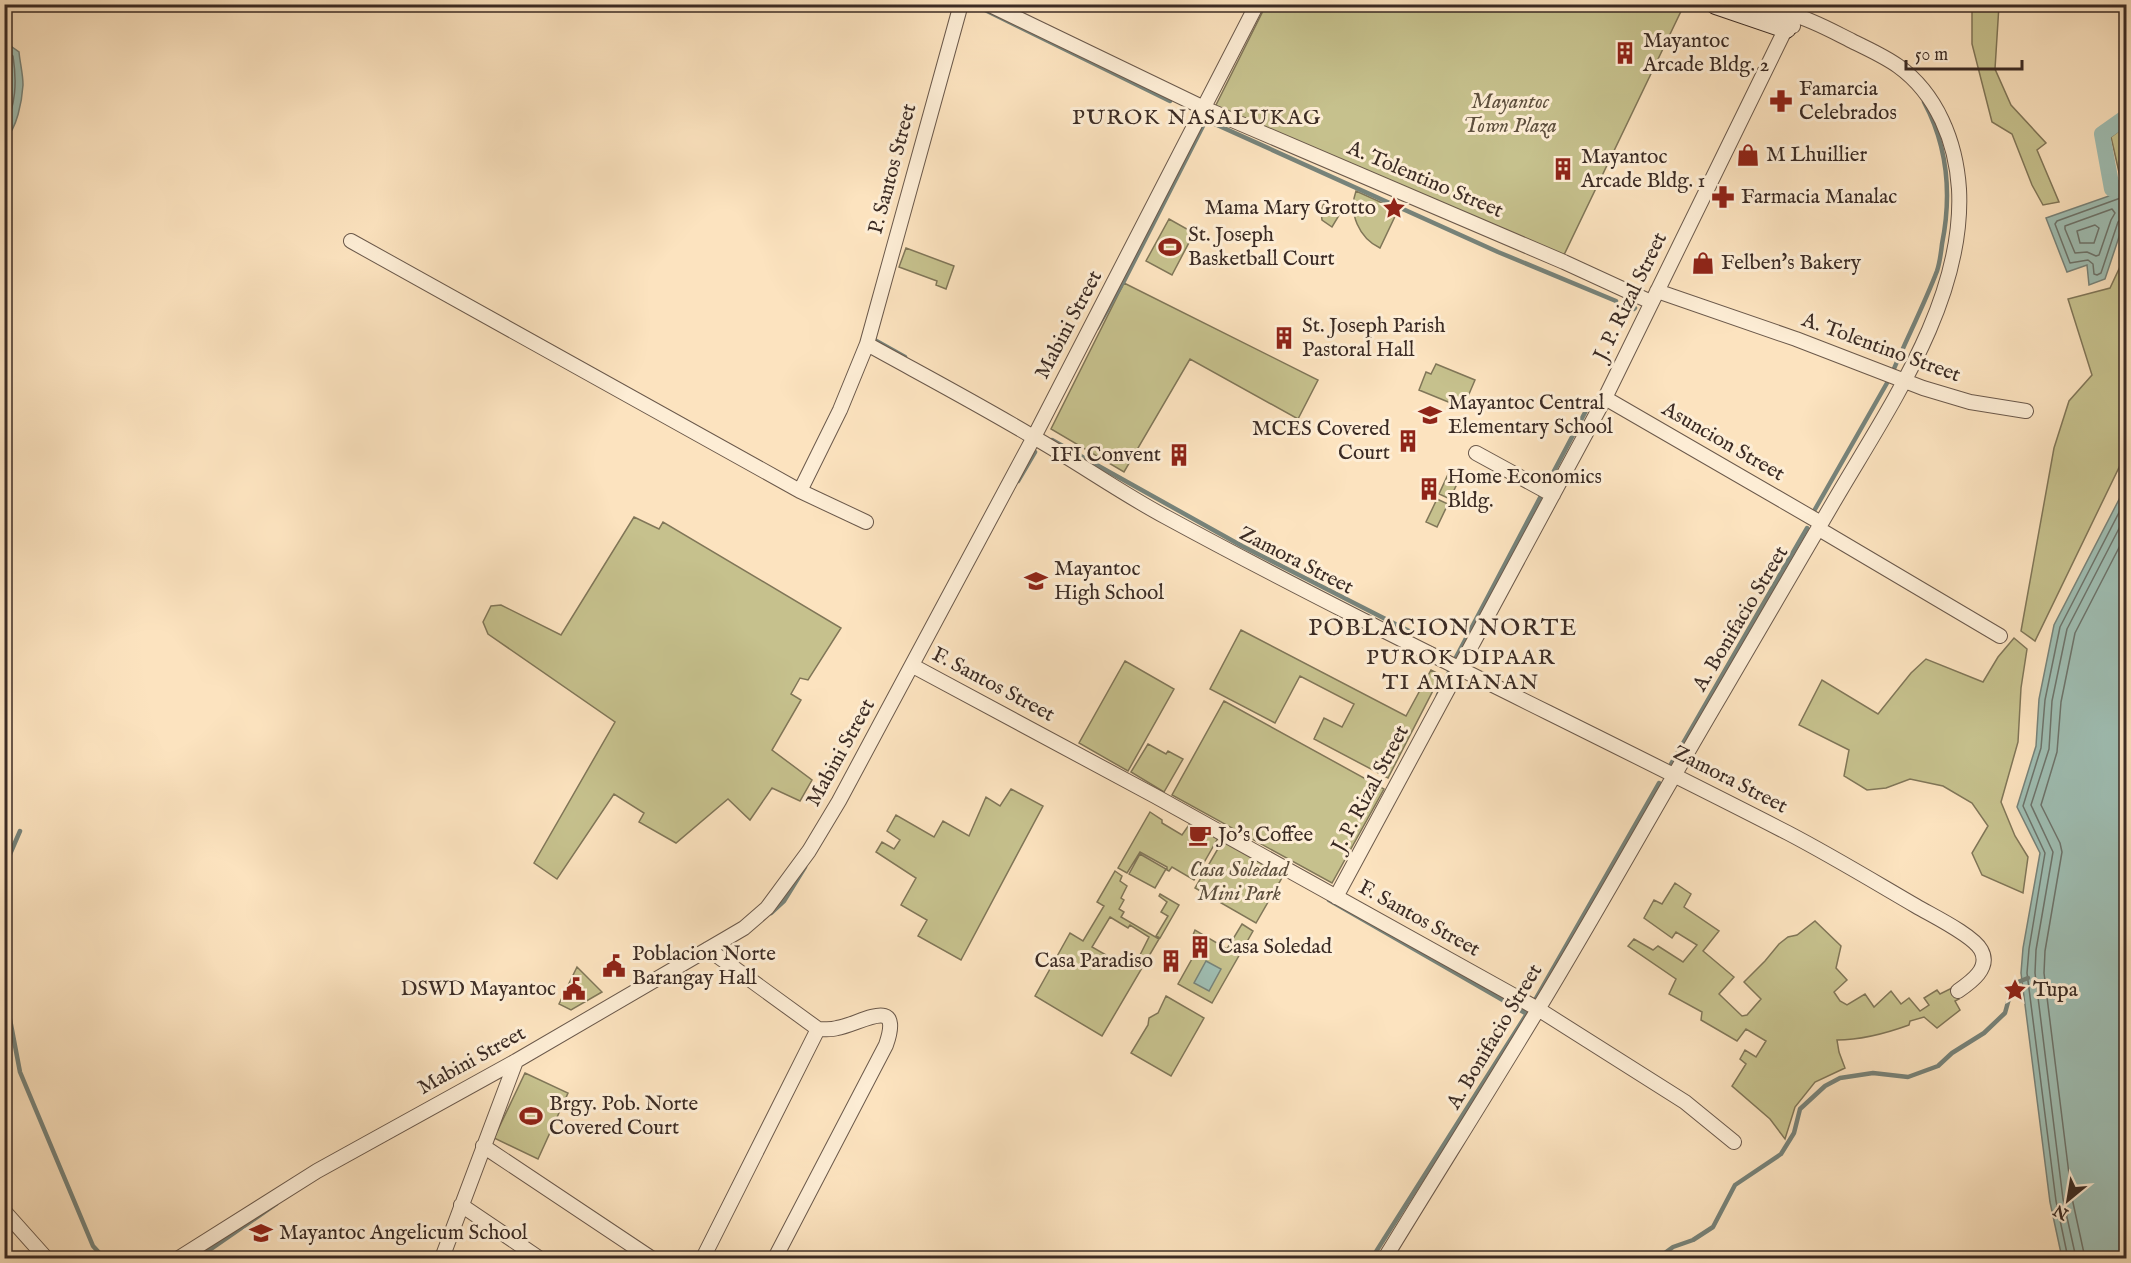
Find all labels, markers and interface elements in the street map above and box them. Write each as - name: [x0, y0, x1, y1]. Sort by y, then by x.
- place label: Mayantoc Arcade Bldg. 2: [1642, 28, 1769, 79]
- scale bar: [1906, 33, 2022, 71]
- building icon: Mayantoc Arcade Bldg. 2: [1612, 40, 1638, 66]
- text: 50 m: [1915, 44, 1948, 67]
- place label: Famarcia Celebrados: [1799, 76, 1897, 127]
- pharmacy icon: Famarcia Celebrados: [1768, 88, 1794, 114]
- park label: Mayantoc Town Plaza: [1463, 89, 1557, 140]
- street label: P. Santos Street: [863, 101, 923, 237]
- district label: PUROK NASALUKAG: [1072, 104, 1322, 132]
- street label: A. Tolentino Street: [1342, 135, 1507, 225]
- shop icon: M Lhuillier: [1735, 142, 1761, 168]
- place label: M Lhuillier: [1766, 142, 1867, 169]
- place label: Mayantoc Arcade Bldg. 1: [1580, 144, 1705, 195]
- building icon: Mayantoc Arcade Bldg. 1: [1550, 156, 1576, 182]
- pharmacy icon: Farmacia Manalac: [1710, 184, 1736, 210]
- place label: Farmacia Manalac: [1741, 184, 1897, 211]
- place label: Mama Mary Grotto: [1204, 195, 1376, 222]
- place icon: Mama Mary Grotto: [1381, 195, 1407, 221]
- place label: St. Joseph Basketball Court: [1188, 222, 1335, 273]
- street label: J. P. Rizal Street: [1587, 228, 1674, 368]
- sports icon: St. Joseph Basketball Court: [1157, 234, 1183, 260]
- shop icon: Felben's Bakery: [1690, 250, 1716, 276]
- place label: Felben's Bakery: [1721, 250, 1862, 277]
- street label: Mabini Street: [1029, 266, 1109, 384]
- street label: A. Tolentino Street: [1797, 306, 1964, 389]
- place label: St. Joseph Parish Pastoral Hall: [1302, 313, 1445, 364]
- building icon: St. Joseph Parish Pastoral Hall: [1271, 325, 1297, 351]
- place label: Mayantoc Central Elementary School: [1448, 390, 1613, 441]
- street label: Asuncion Street: [1656, 395, 1789, 488]
- school or university icon: Mayantoc Central Elementary School: [1417, 402, 1443, 428]
- place label: MCES Covered Court: [1252, 416, 1391, 467]
- building icon: MCES Covered Court: [1395, 428, 1421, 454]
- place label: IFI Convent: [1051, 442, 1161, 469]
- building icon: IFI Convent: [1166, 442, 1192, 468]
- place label: Home Economics Bldg.: [1447, 464, 1602, 515]
- building icon: Home Economics Bldg.: [1416, 476, 1442, 502]
- street label: Zamora Street: [1234, 521, 1358, 601]
- street label: A. Bonifacio Street: [1686, 541, 1795, 698]
- place label: Mayantoc High School: [1054, 556, 1164, 607]
- school or university icon: Mayantoc High School: [1023, 568, 1049, 594]
- district label: POBLACION NORTE: [1308, 613, 1578, 644]
- street label: F. Santos Street: [927, 641, 1059, 729]
- district label: PUROK DIPAAR TI AMIANAN: [1366, 644, 1556, 697]
- street label: Mabini Street: [800, 694, 882, 812]
- street label: J. P. Rizal Street: [1325, 721, 1416, 859]
- street label: Zamora Street: [1668, 740, 1792, 820]
- cafe icon: Jo's Coffee: [1187, 822, 1213, 848]
- place label: Jo's Coffee: [1216, 822, 1313, 849]
- park label: Casa Soledad Mini Park: [1189, 857, 1291, 908]
- street label: F. Santos Street: [1353, 874, 1485, 964]
- building icon: Casa Soledad: [1187, 934, 1213, 960]
- place label: Casa Soledad: [1218, 934, 1333, 961]
- place label: Poblacion Norte Barangay Hall: [632, 941, 776, 992]
- place label: Casa Paradiso: [1034, 948, 1153, 975]
- building icon: Casa Paradiso: [1158, 948, 1184, 974]
- public building icon: Poblacion Norte Barangay Hall: [601, 953, 627, 979]
- street label: A. Bonifacio Street: [1440, 959, 1549, 1116]
- place label: DSWD Mayantoc: [400, 976, 556, 1003]
- public building icon: DSWD Mayantoc: [561, 976, 587, 1002]
- place icon: Tupa: [2002, 977, 2028, 1003]
- place label: Tupa: [2033, 977, 2079, 1004]
- street label: Mabini Street: [413, 1020, 531, 1102]
- place label: Brgy. Pob. Norte Covered Court: [549, 1091, 699, 1142]
- sports icon: Brgy. Pob. Norte Covered Court: [518, 1103, 544, 1129]
- north arrow: [2038, 1170, 2098, 1230]
- text: N: [2050, 1199, 2073, 1224]
- school or university icon: Mayantoc Angelicum School: [248, 1220, 274, 1246]
- place label: Mayantoc Angelicum School: [279, 1220, 528, 1247]

